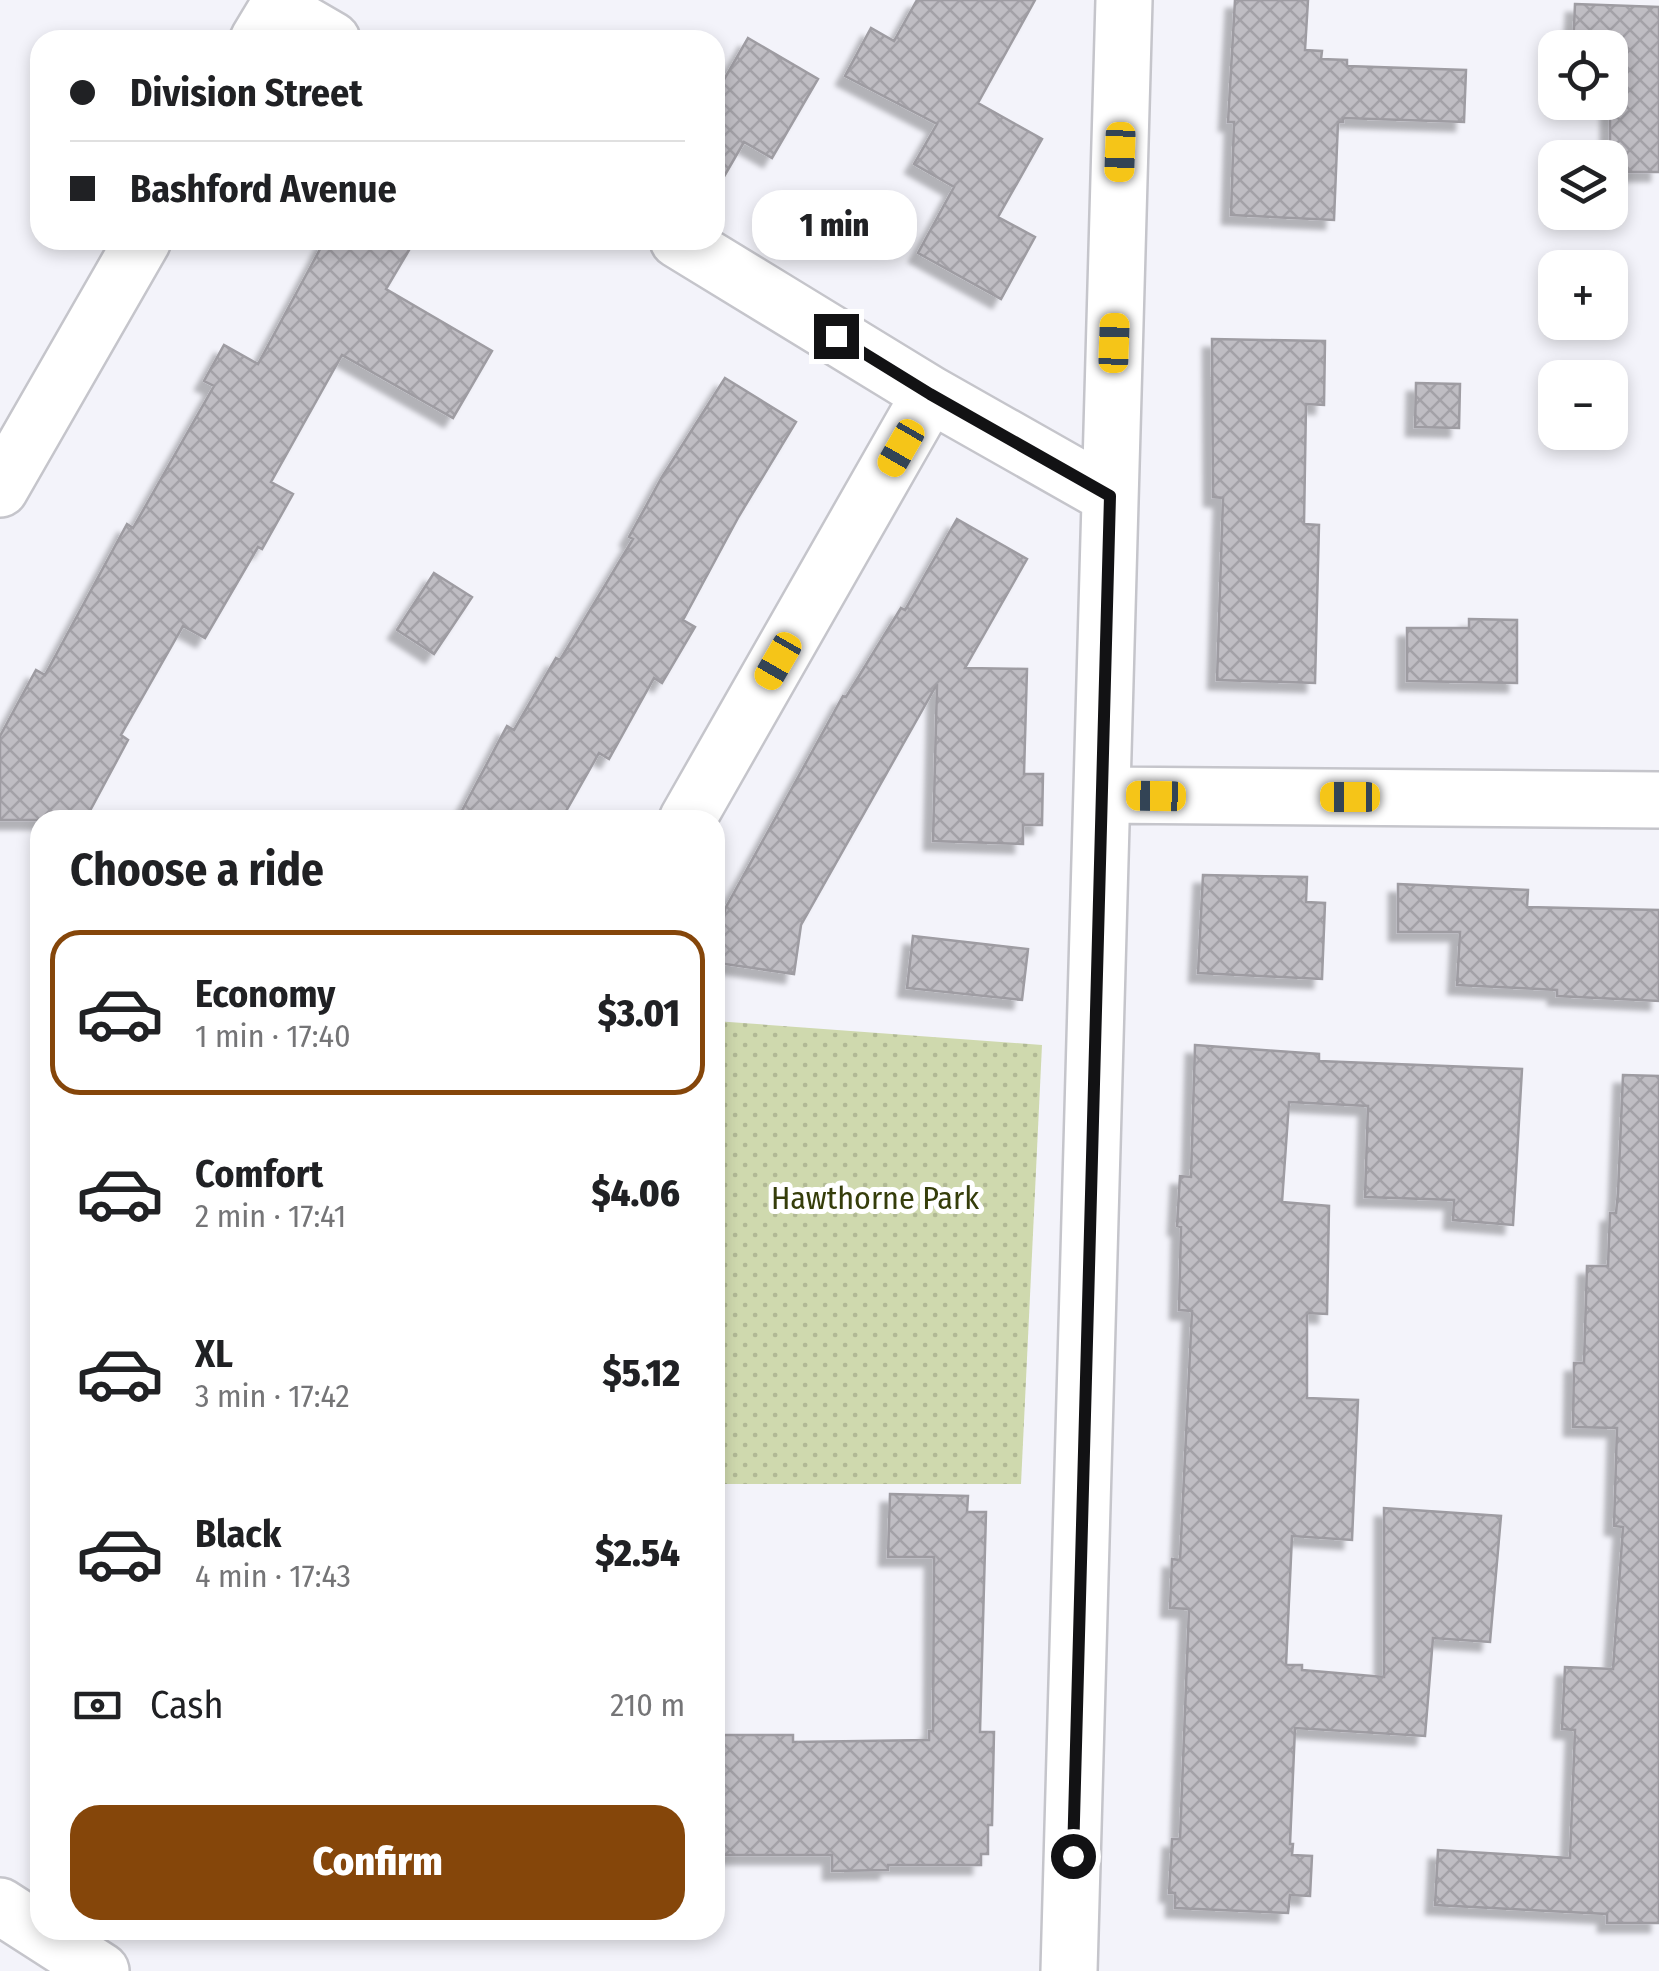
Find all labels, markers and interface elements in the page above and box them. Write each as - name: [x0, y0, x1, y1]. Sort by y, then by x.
- map controls: [1538, 30, 1628, 450]
- button: locate: [1538, 30, 1628, 120]
- text: Division Street: [130, 70, 363, 116]
- car: [1104, 121, 1136, 183]
- button: layers: [1538, 140, 1628, 230]
- text: Bashford Avenue: [130, 166, 397, 212]
- callout: 1 min: [754, 191, 918, 261]
- text: 1 min: [800, 206, 869, 244]
- button: +: [1538, 250, 1628, 340]
- car: [1098, 312, 1130, 374]
- route end: [814, 314, 859, 359]
- button: −: [1538, 360, 1628, 450]
- car: [873, 415, 929, 481]
- car: [750, 628, 806, 694]
- car: [1126, 780, 1186, 812]
- car: [1320, 782, 1380, 812]
- text: Choose a ride: [70, 843, 324, 897]
- icon: car: [75, 968, 165, 1058]
- text: Economy: [195, 971, 335, 1017]
- text: $3.01: [598, 990, 680, 1036]
- text: 1 min · 17:40: [195, 1017, 351, 1055]
- icon: car: [75, 1148, 165, 1238]
- text: Comfort: [195, 1151, 323, 1197]
- text: $4.06: [591, 1170, 680, 1216]
- park label: Hawthorne Park: [771, 1179, 979, 1217]
- text: 2 min · 17:41: [195, 1197, 346, 1235]
- icon: car: [75, 1328, 165, 1418]
- text: XL: [195, 1331, 233, 1377]
- text: $5.12: [603, 1350, 680, 1396]
- text: 3 min · 17:42: [195, 1377, 350, 1415]
- icon: car: [75, 1508, 165, 1598]
- text: Black: [195, 1511, 281, 1557]
- text: $2.54: [595, 1530, 680, 1576]
- text: 4 min · 17:43: [195, 1557, 351, 1595]
- icon: cash: [70, 1678, 125, 1733]
- text: Cash: [150, 1682, 224, 1728]
- text: 210 m: [610, 1686, 685, 1724]
- button: Confirm: [70, 1805, 685, 1920]
- route start: [1051, 1834, 1096, 1879]

